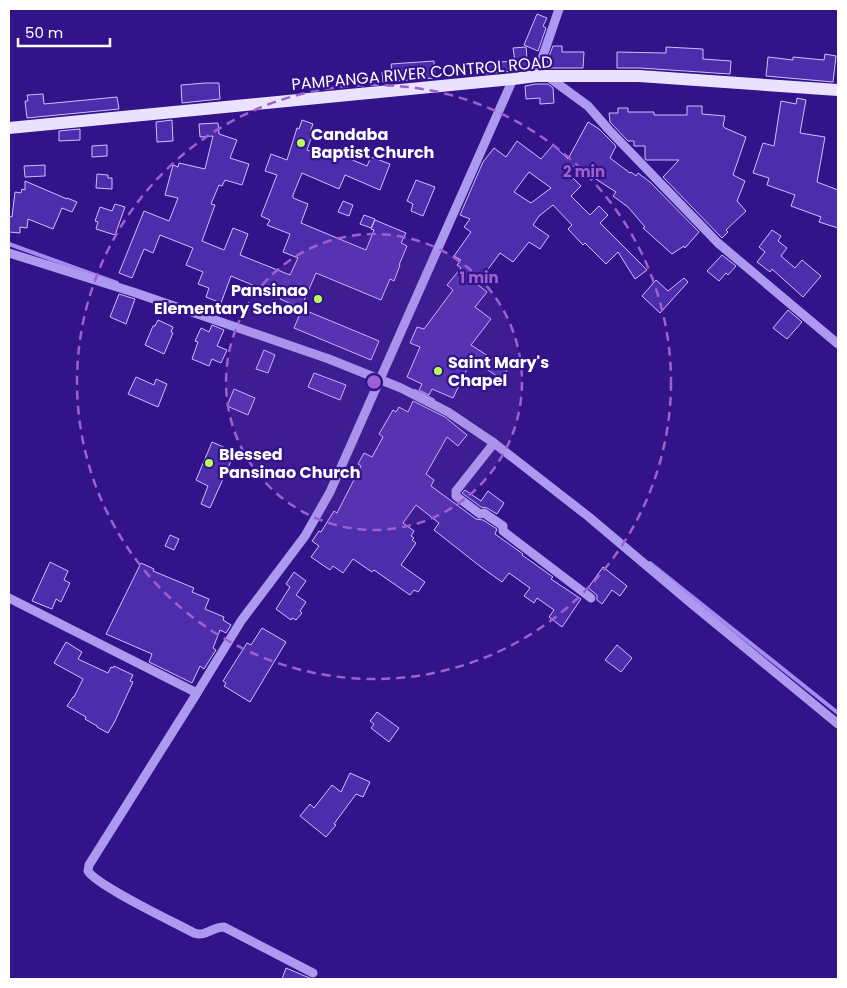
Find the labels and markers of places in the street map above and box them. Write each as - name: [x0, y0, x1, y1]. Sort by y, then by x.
- place label: Candaba Baptist Church: [311, 123, 434, 164]
- marker: Candaba Baptist Church: [295, 137, 307, 149]
- place label: Pansinao Elementary School: [154, 279, 308, 320]
- marker: Pansinao Elementary School: [312, 293, 324, 305]
- place label: Saint Mary's Chapel: [448, 351, 549, 392]
- marker: Saint Mary's Chapel: [432, 365, 444, 377]
- centre of rings: [365, 373, 383, 391]
- place label: Blessed Pansinao Church: [219, 443, 361, 484]
- marker: Blessed Pansinao Church: [203, 457, 215, 469]

